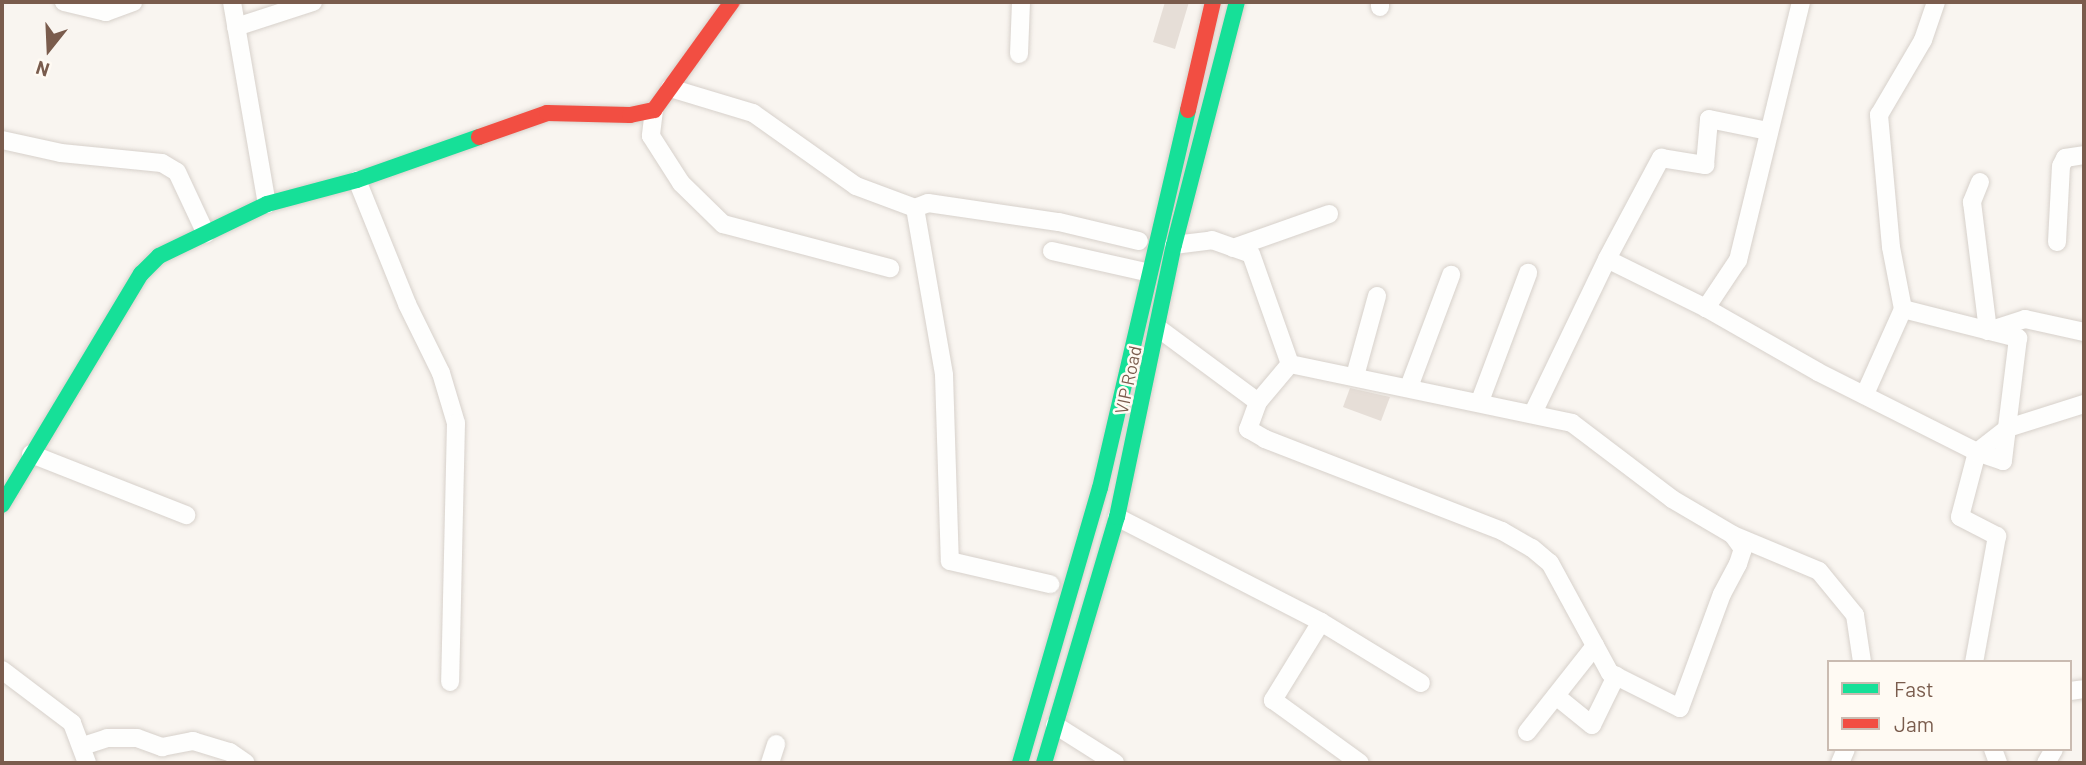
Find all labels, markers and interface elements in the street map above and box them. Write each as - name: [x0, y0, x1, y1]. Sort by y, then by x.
- north arrow: [14, 14, 84, 84]
- text: N: [33, 57, 52, 82]
- street label: VIP Road: [1110, 344, 1146, 416]
- legend: [1827, 660, 2072, 751]
- text: Fast: [1894, 676, 1934, 701]
- text: Jam: [1894, 711, 1934, 736]

